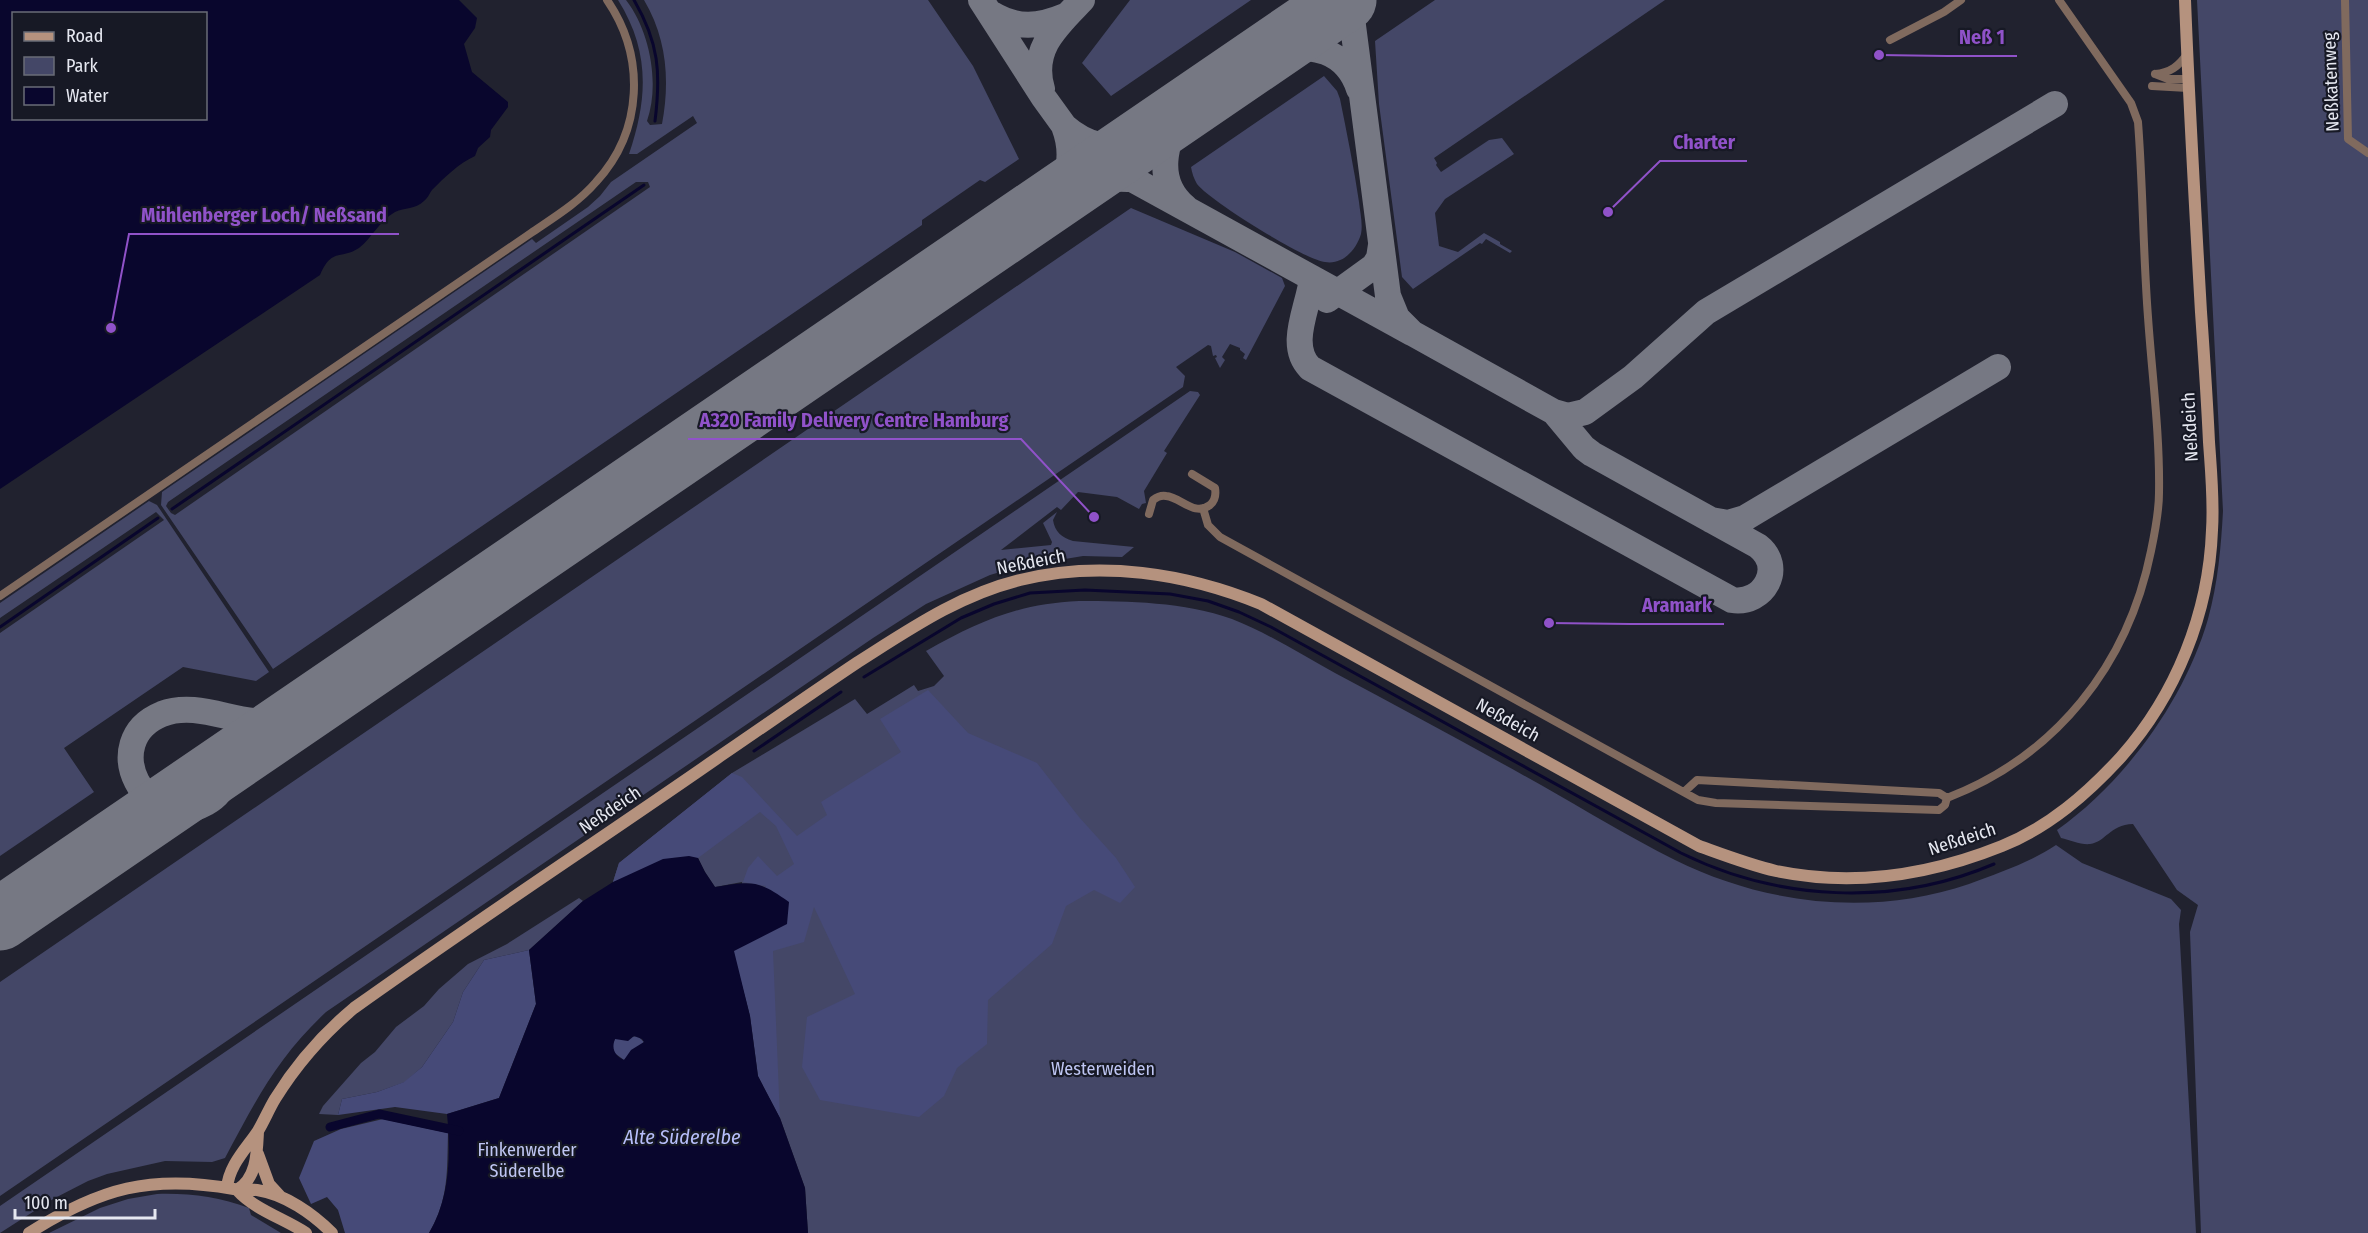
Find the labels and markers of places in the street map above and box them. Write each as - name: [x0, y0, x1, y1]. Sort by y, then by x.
- callout: Neß 1: [1947, 18, 2017, 56]
- callout: Charter: [1660, 123, 1747, 161]
- callout: Mühlenberger Loch/ Neßsand: [129, 196, 399, 234]
- callout: A320 Family Delivery Centre Hamburg: [688, 401, 1021, 439]
- callout: Aramark: [1630, 586, 1724, 624]

